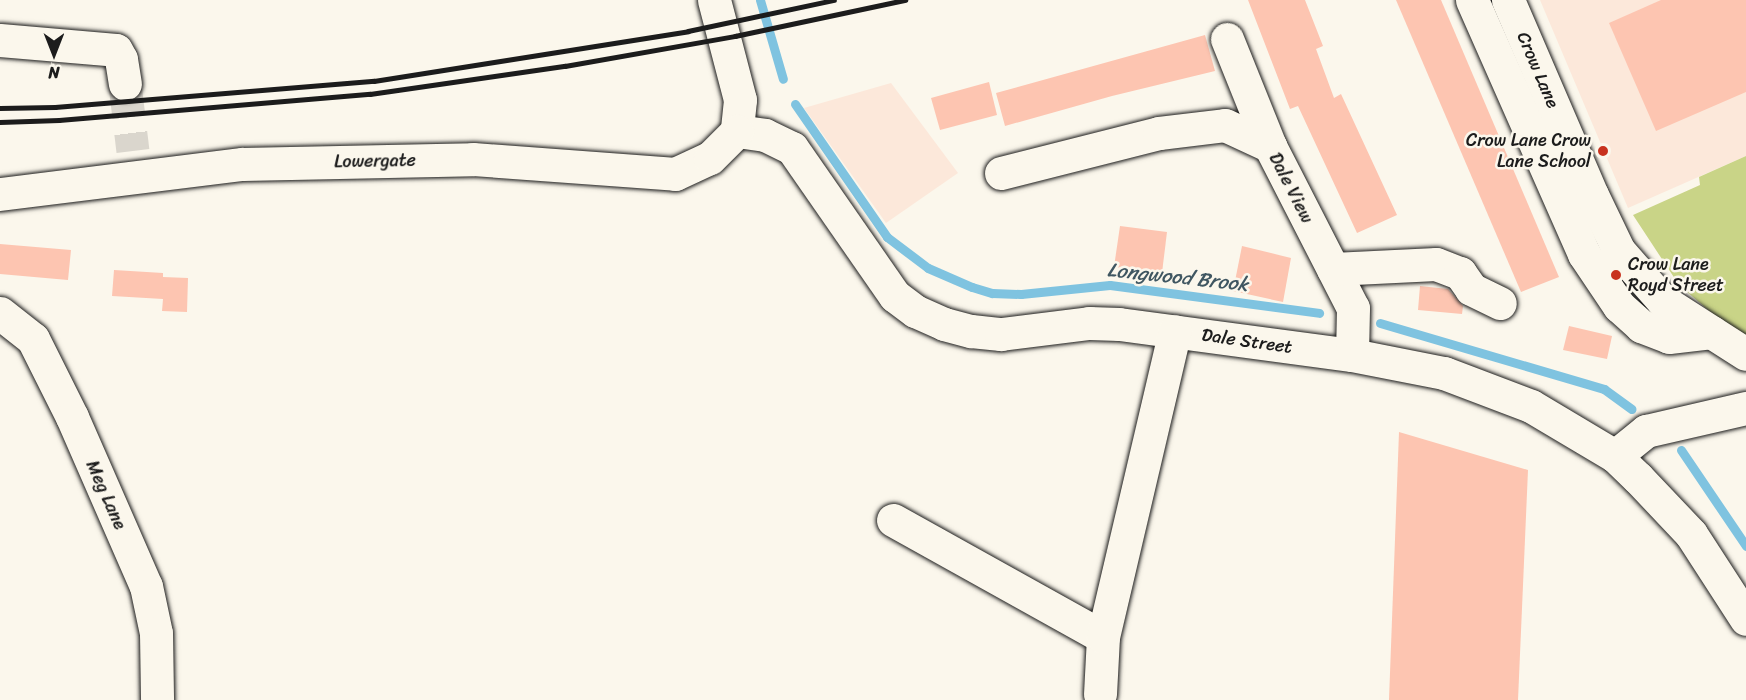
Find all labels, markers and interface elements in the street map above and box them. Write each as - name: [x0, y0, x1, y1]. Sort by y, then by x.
- north arrow: [24, 24, 84, 84]
- street label: Crow Lane: [1512, 28, 1564, 112]
- text: N: [48, 58, 60, 87]
- place label: Crow Lane Crow Lane School: [1465, 130, 1591, 172]
- marker: Crow Lane Crow Lane School: [1596, 144, 1610, 158]
- street label: Lowergate: [334, 149, 416, 173]
- street label: Dale View: [1264, 149, 1318, 227]
- place label: Crow Lane Royd Street: [1628, 254, 1724, 296]
- water label: Longwood Brook: [1106, 258, 1250, 296]
- marker: Crow Lane Royd Street: [1609, 268, 1623, 282]
- street label: Dale Street: [1200, 324, 1294, 358]
- street label: Meg Lane: [81, 457, 131, 533]

